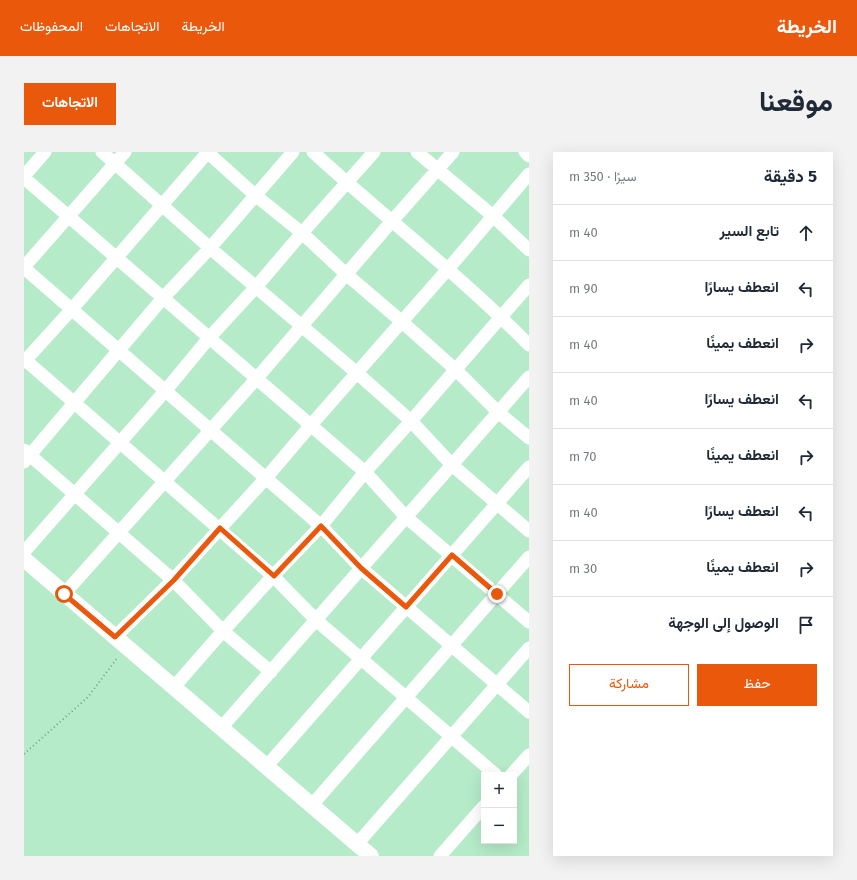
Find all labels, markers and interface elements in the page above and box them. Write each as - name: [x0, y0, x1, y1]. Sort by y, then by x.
- text: الخريطة: [777, 15, 837, 38]
- text: المحفوظات: [20, 18, 83, 35]
- text: الاتجاهات: [105, 18, 159, 35]
- text: الخريطة: [181, 18, 225, 35]
- button: الاتجاهات: [24, 83, 116, 125]
- text: موقعنا: [759, 85, 833, 118]
- text: 5 دقيقة: [764, 166, 817, 187]
- text: سيرًا · 350 m: [569, 169, 636, 184]
- text: تابع السير: [720, 222, 779, 240]
- icon: ahead: [795, 222, 817, 244]
- text: 40 m: [569, 225, 598, 240]
- text: انعطف يسارًا: [704, 278, 779, 296]
- icon: left: [795, 278, 817, 300]
- text: 90 m: [569, 281, 598, 296]
- text: انعطف يمينًا: [706, 334, 779, 352]
- icon: right: [795, 334, 817, 356]
- text: 40 m: [569, 337, 598, 352]
- text: انعطف يسارًا: [704, 390, 779, 408]
- icon: left: [795, 390, 817, 412]
- text: 40 m: [569, 393, 598, 408]
- text: انعطف يمينًا: [706, 446, 779, 464]
- icon: right: [795, 446, 817, 468]
- text: 70 m: [569, 449, 596, 464]
- text: انعطف يسارًا: [704, 502, 779, 520]
- icon: left: [795, 502, 817, 524]
- text: 40 m: [569, 505, 598, 520]
- text: انعطف يمينًا: [706, 558, 779, 576]
- icon: right: [795, 558, 817, 580]
- text: 30 m: [569, 561, 597, 576]
- route start: [55, 585, 73, 603]
- route end: [488, 585, 506, 603]
- text: الوصول إلى الوجهة: [668, 614, 779, 632]
- icon: arrive: [795, 614, 817, 636]
- button: مشاركة: [569, 664, 689, 706]
- button: حفظ: [697, 664, 817, 706]
- map controls: [481, 772, 517, 844]
- button: +: [481, 772, 517, 808]
- button: −: [481, 808, 517, 844]

